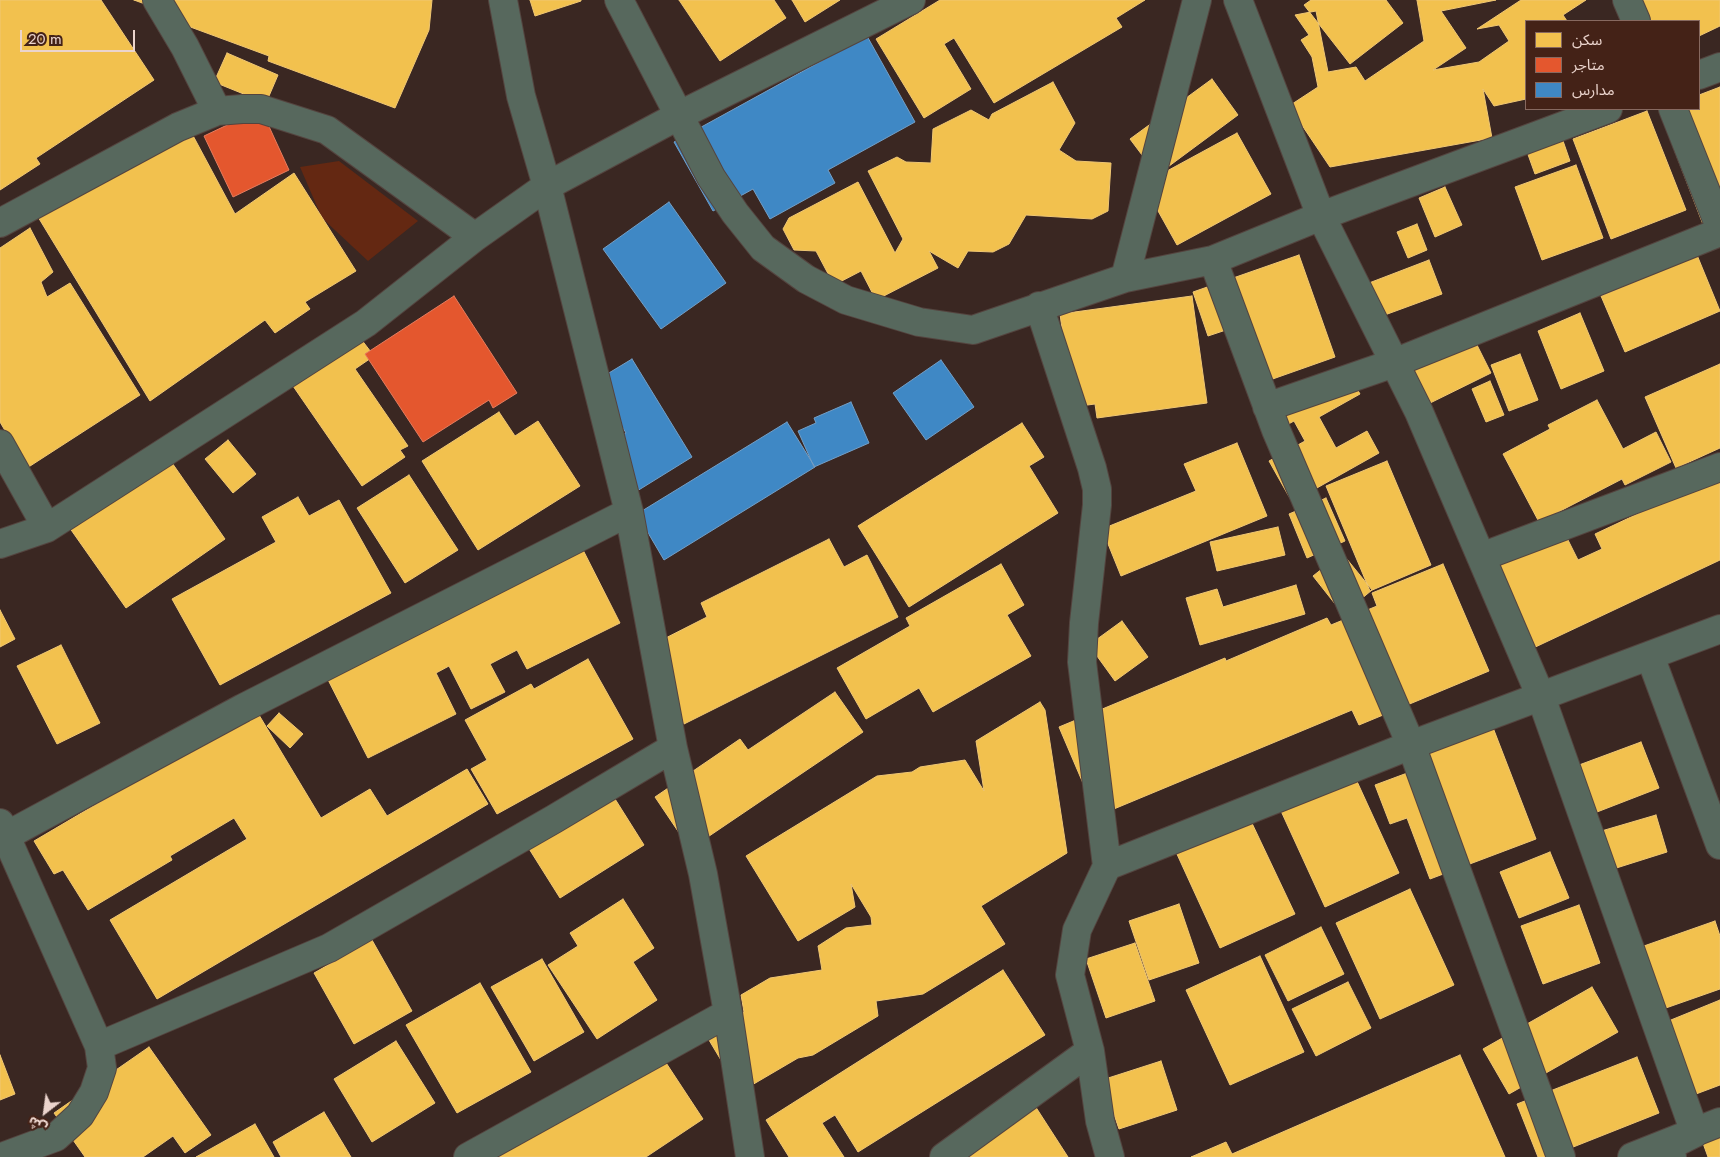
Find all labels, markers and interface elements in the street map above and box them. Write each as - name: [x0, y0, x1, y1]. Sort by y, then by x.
- scale bar: [22, 20, 138, 52]
- legend: [1525, 20, 1700, 110]
- text: 20 m: [28, 28, 62, 50]
- text: سكن: [1572, 29, 1602, 51]
- text: متاجر: [1572, 54, 1605, 76]
- text: مدارس: [1572, 79, 1615, 101]
- north arrow: [20, 1087, 70, 1137]
- text: ش: [24, 1112, 51, 1138]

